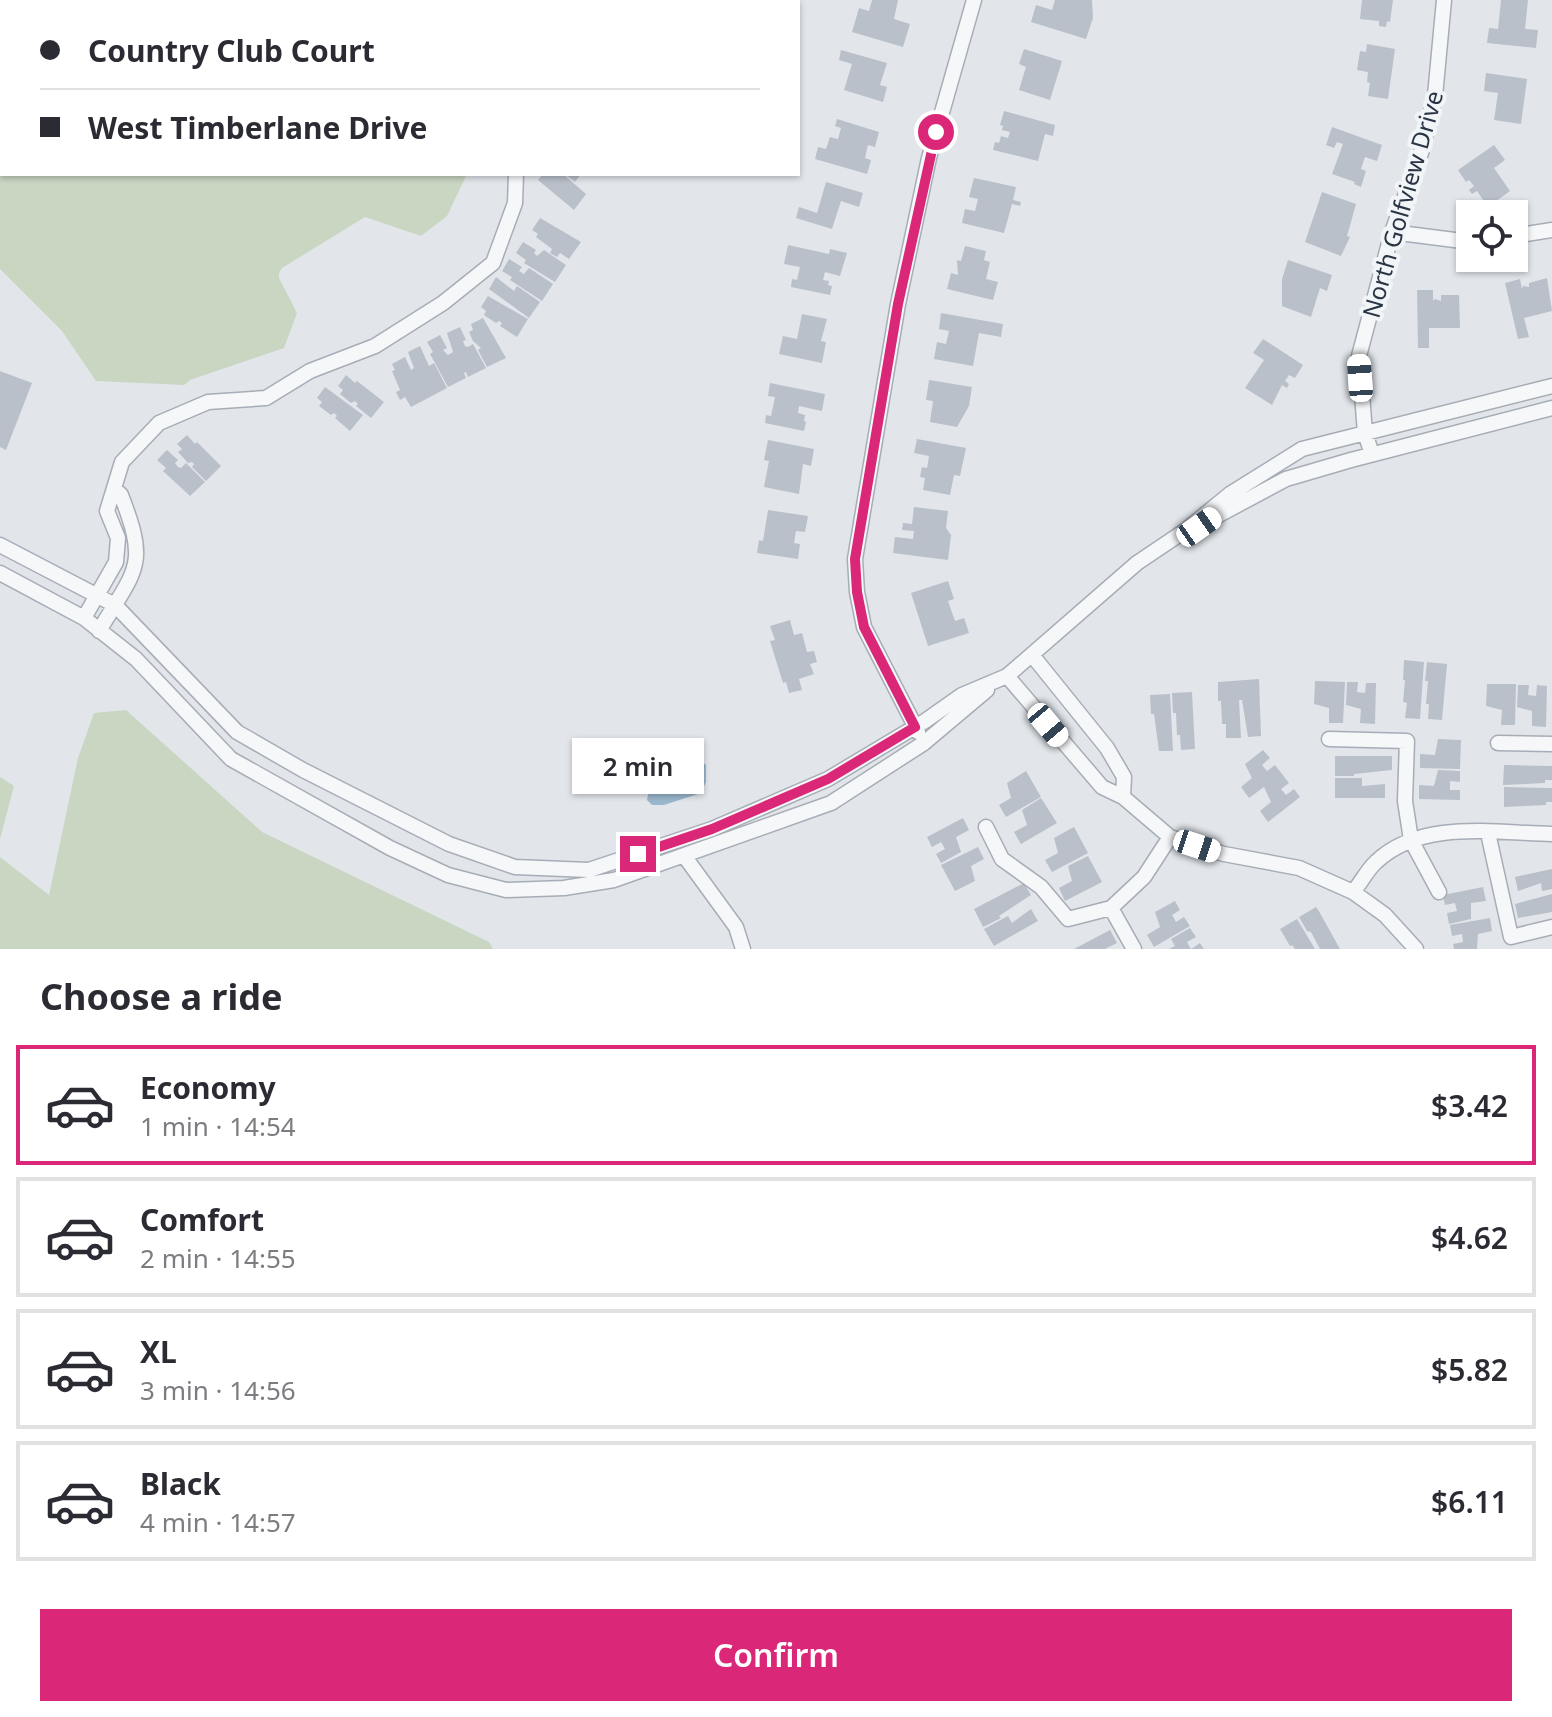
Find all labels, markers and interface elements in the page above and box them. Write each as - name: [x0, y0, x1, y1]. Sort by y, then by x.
- text: Country Club Court: [88, 30, 375, 71]
- street label: North Golfview Drive: [1354, 87, 1450, 321]
- text: West Timberlane Drive: [88, 107, 428, 148]
- route start: [918, 114, 954, 150]
- map controls: [1456, 200, 1528, 272]
- button: locate: [1456, 200, 1528, 272]
- car: [1346, 353, 1374, 403]
- car: [1172, 503, 1226, 551]
- car: [1023, 699, 1073, 751]
- callout: 2 min: [572, 738, 704, 794]
- text: 2 min: [603, 748, 673, 784]
- car: [1170, 827, 1224, 865]
- route end: [620, 836, 656, 872]
- text: Choose a ride: [40, 972, 282, 1021]
- text: Economy: [140, 1067, 276, 1108]
- icon: car: [44, 1069, 116, 1141]
- text: $3.42: [1431, 1085, 1508, 1126]
- text: 1 min · 14:54: [140, 1108, 296, 1144]
- text: Comfort: [140, 1199, 264, 1240]
- icon: car: [44, 1201, 116, 1273]
- text: $4.62: [1431, 1217, 1508, 1258]
- text: 2 min · 14:55: [140, 1240, 296, 1276]
- text: XL: [140, 1331, 177, 1372]
- icon: car: [44, 1333, 116, 1405]
- text: $5.82: [1431, 1349, 1508, 1390]
- text: 3 min · 14:56: [140, 1372, 296, 1408]
- text: Black: [140, 1463, 221, 1504]
- icon: car: [44, 1465, 116, 1537]
- text: $6.11: [1431, 1481, 1508, 1522]
- text: 4 min · 14:57: [140, 1504, 296, 1540]
- button: Confirm: [40, 1609, 1512, 1701]

